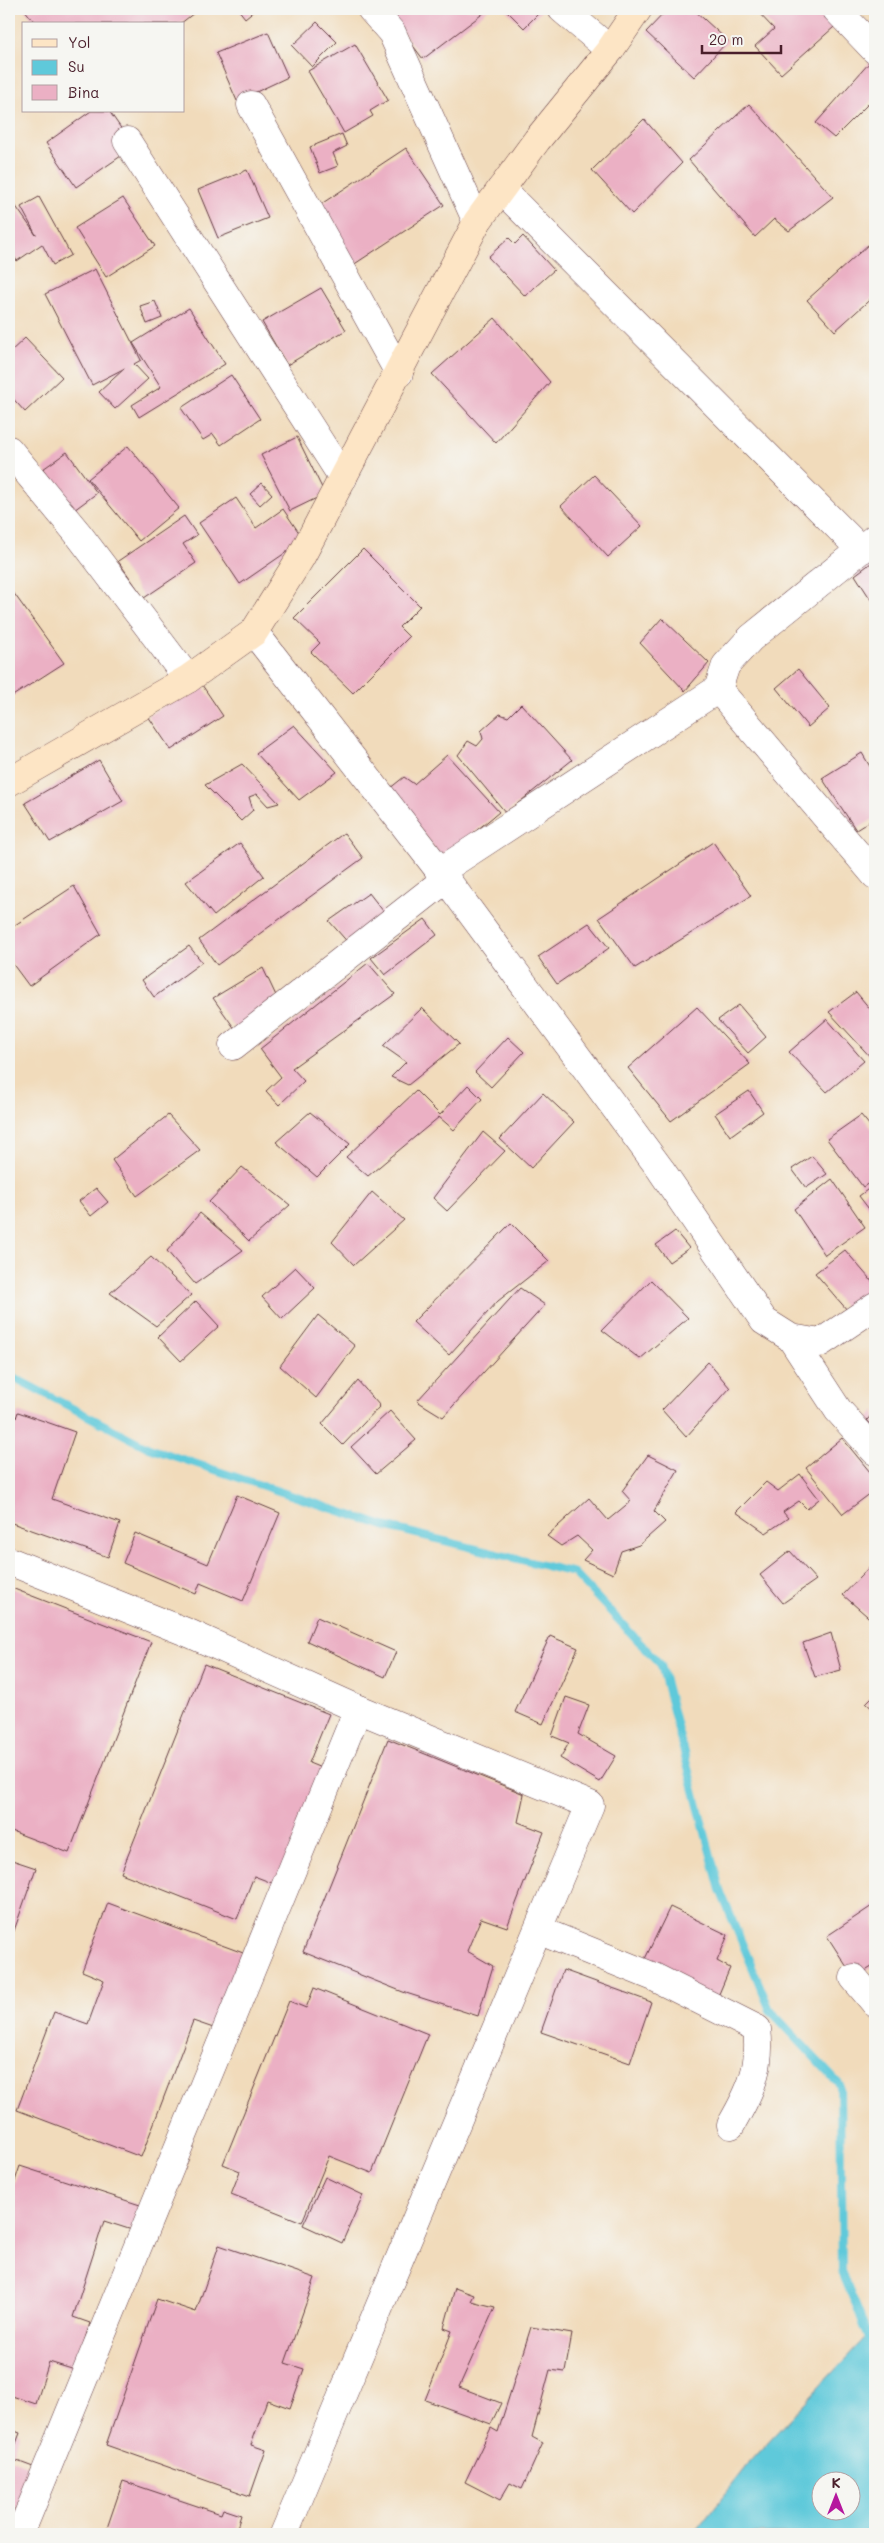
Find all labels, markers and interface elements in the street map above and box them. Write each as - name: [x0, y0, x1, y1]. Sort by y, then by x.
- legend: [22, 22, 185, 112]
- scale bar: [702, 22, 780, 54]
- text: 20 m: [709, 29, 743, 49]
- text: Yol: [68, 32, 91, 52]
- text: Su: [68, 56, 85, 76]
- text: Bina: [68, 82, 100, 102]
- north arrow: [812, 2470, 862, 2520]
- text: K: [831, 2473, 841, 2492]

